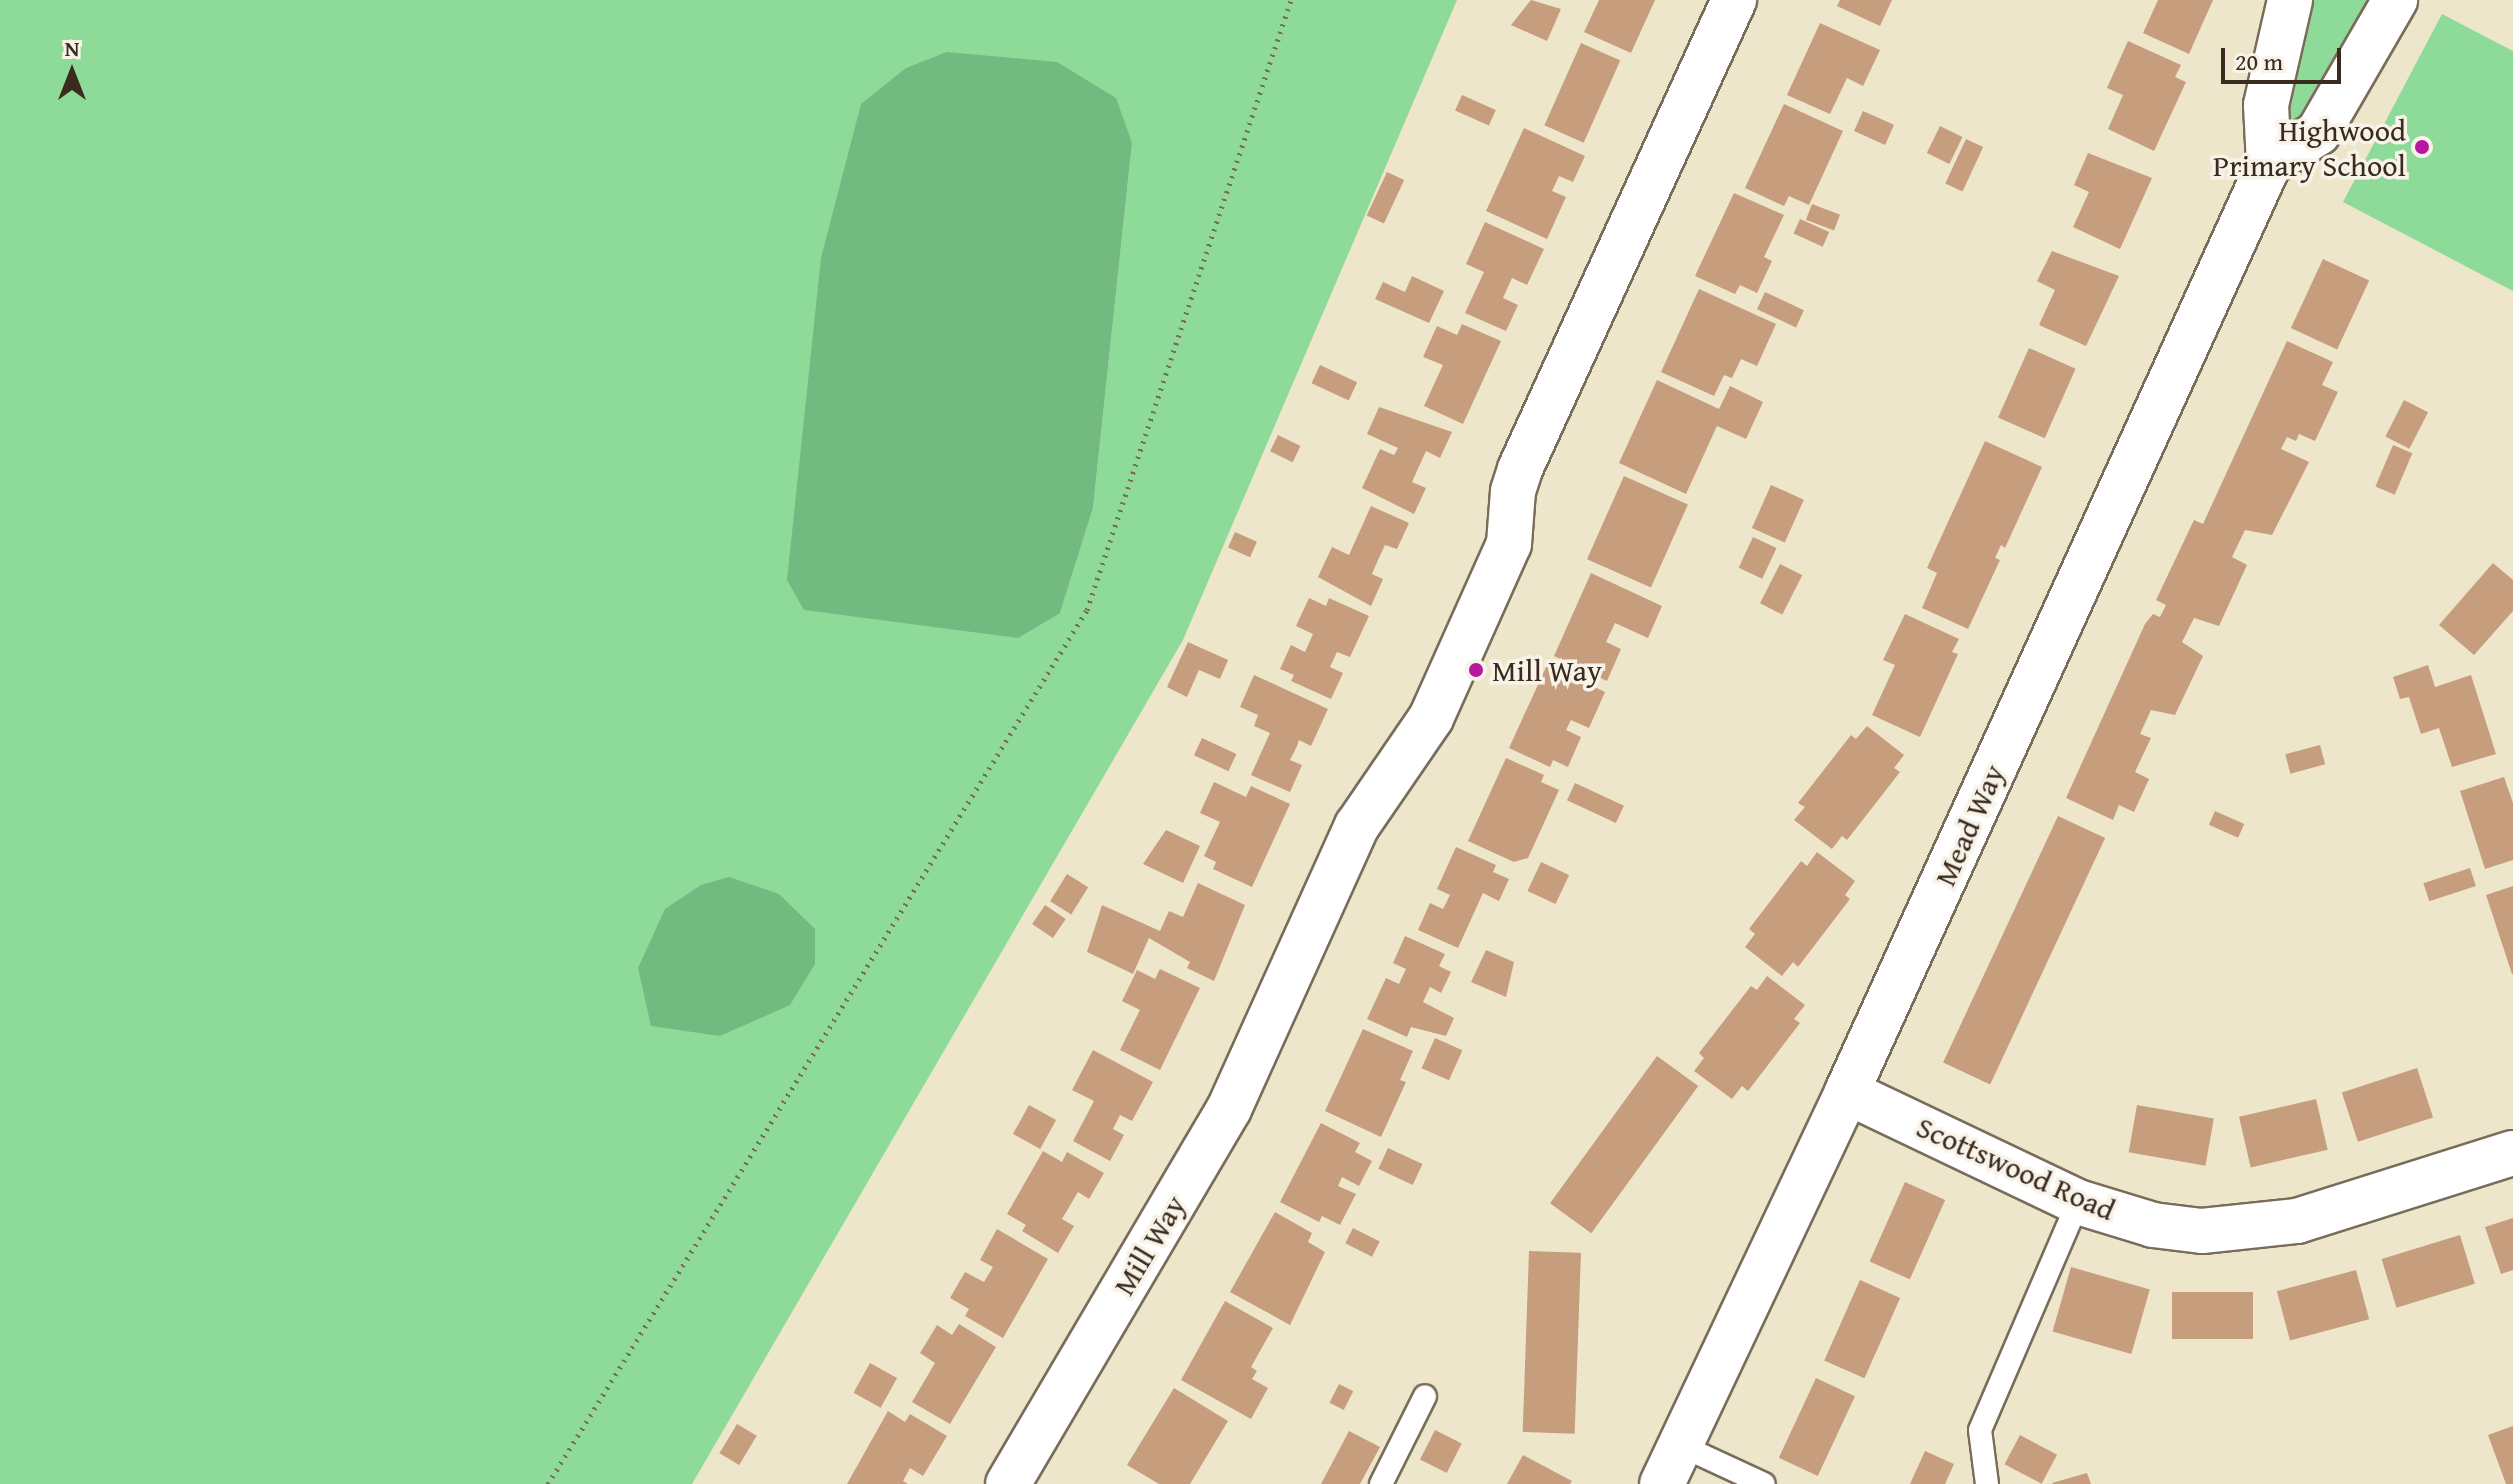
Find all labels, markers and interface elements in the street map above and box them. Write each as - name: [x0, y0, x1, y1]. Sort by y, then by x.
- north arrow: [32, 32, 112, 112]
- text: N: [65, 32, 79, 64]
- scale bar: [2225, 32, 2345, 82]
- text: 20 m: [2235, 44, 2283, 79]
- place label: Highwood Primary School: [2213, 112, 2406, 182]
- marker: Highwood Primary School: [2413, 138, 2431, 156]
- place label: Mill Way: [1492, 652, 1602, 688]
- marker: Mill Way: [1467, 661, 1485, 679]
- street label: Mead Way: [1926, 759, 2012, 891]
- street label: Scottswood Road: [1911, 1108, 2121, 1228]
- street label: Mill Way: [1105, 1189, 1193, 1301]

